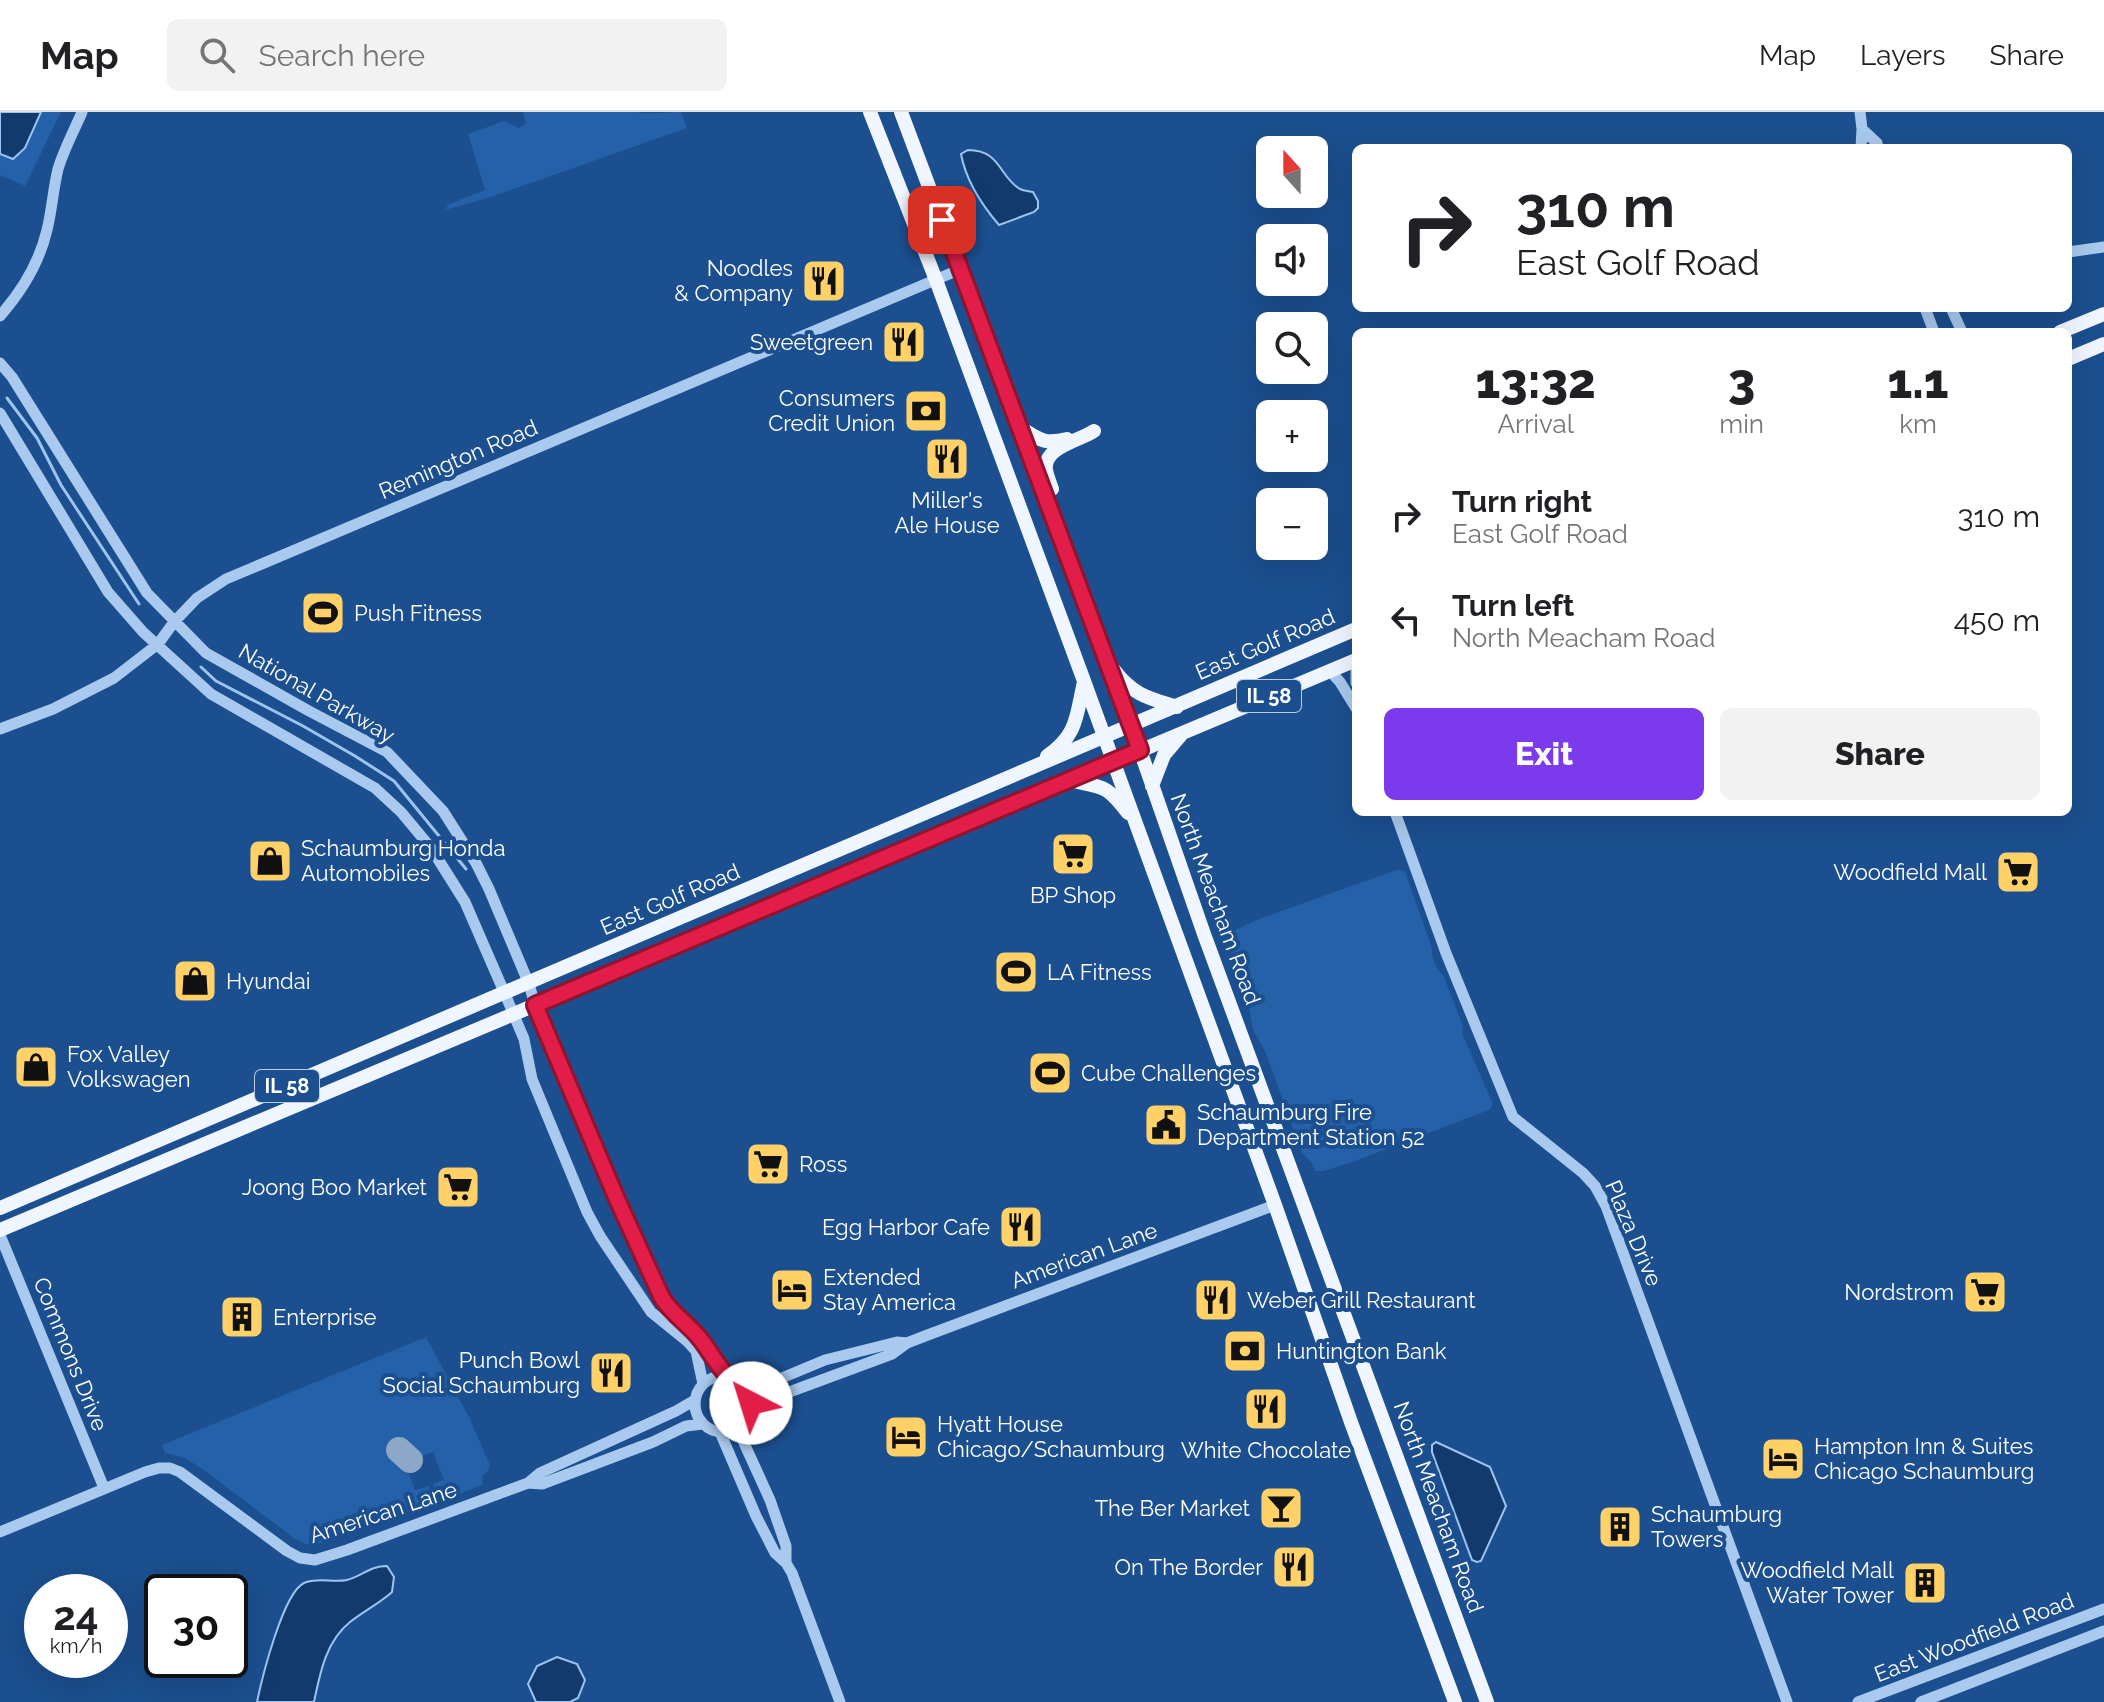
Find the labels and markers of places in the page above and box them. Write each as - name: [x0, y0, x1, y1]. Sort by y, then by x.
- pin: [908, 186, 976, 254]
- place label: Noodles & Company: [674, 255, 793, 306]
- restaurant icon: Noodles & Company: [800, 257, 848, 305]
- restaurant icon: Sweetgreen: [880, 318, 928, 366]
- place label: Sweetgreen: [750, 329, 873, 355]
- place label: Consumers Credit Union: [768, 385, 895, 436]
- bank icon: Consumers Credit Union: [902, 387, 950, 435]
- restaurant icon: Miller's Ale House: [923, 435, 971, 483]
- place label: Miller's Ale House: [894, 487, 1000, 538]
- sports icon: Push Fitness: [299, 589, 347, 637]
- place label: Push Fitness: [354, 600, 482, 626]
- supermarket icon: BP Shop: [1049, 830, 1097, 878]
- place label: Schaumburg Honda Automobiles: [301, 835, 505, 886]
- shop icon: Schaumburg Honda Automobiles: [246, 837, 294, 885]
- supermarket icon: Woodfield Mall: [1994, 848, 2042, 896]
- place label: Woodfield Mall: [1833, 859, 1987, 885]
- place label: BP Shop: [1030, 882, 1116, 908]
- sports icon: LA Fitness: [992, 948, 1040, 996]
- shop icon: Hyundai: [171, 957, 219, 1005]
- place label: LA Fitness: [1047, 959, 1152, 985]
- place label: Hyundai: [226, 968, 311, 994]
- place label: Fox Valley Volkswagen: [67, 1041, 191, 1092]
- shop icon: Fox Valley Volkswagen: [12, 1043, 60, 1091]
- sports icon: Cube Challenges: [1026, 1049, 1074, 1097]
- place label: Cube Challenges: [1081, 1060, 1256, 1086]
- place label: Schaumburg Fire Department Station 52: [1197, 1099, 1425, 1150]
- public building icon: Schaumburg Fire Department Station 52: [1142, 1101, 1190, 1149]
- supermarket icon: Ross: [744, 1140, 792, 1188]
- place label: Ross: [799, 1151, 847, 1177]
- supermarket icon: Joong Boo Market: [434, 1163, 482, 1211]
- place label: Joong Boo Market: [242, 1174, 428, 1200]
- restaurant icon: Egg Harbor Cafe: [997, 1203, 1045, 1251]
- place label: Egg Harbor Cafe: [822, 1214, 990, 1240]
- place label: Extended Stay America: [823, 1264, 956, 1315]
- hotel icon: Extended Stay America: [768, 1266, 816, 1314]
- supermarket icon: Nordstrom: [1961, 1268, 2009, 1316]
- restaurant icon: Weber Grill Restaurant: [1192, 1276, 1240, 1324]
- place label: Nordstrom: [1844, 1279, 1954, 1305]
- place label: Weber Grill Restaurant: [1247, 1287, 1476, 1313]
- building icon: Enterprise: [218, 1293, 266, 1341]
- place label: Enterprise: [273, 1304, 377, 1330]
- bank icon: Huntington Bank: [1221, 1327, 1269, 1375]
- place label: Huntington Bank: [1276, 1338, 1447, 1364]
- place label: Punch Bowl Social Schaumburg: [383, 1347, 580, 1398]
- restaurant icon: Punch Bowl Social Schaumburg: [587, 1349, 635, 1397]
- restaurant icon: White Chocolate: [1242, 1385, 1290, 1433]
- place label: Hyatt House Chicago/Schaumburg: [937, 1411, 1165, 1462]
- hotel icon: Hyatt House Chicago/Schaumburg: [882, 1413, 930, 1461]
- place label: Hampton Inn & Suites Chicago Schaumburg: [1814, 1433, 2034, 1484]
- hotel icon: Hampton Inn & Suites Chicago Schaumburg: [1759, 1435, 1807, 1483]
- place label: White Chocolate: [1181, 1437, 1351, 1463]
- bar icon: The Ber Market: [1257, 1484, 1305, 1532]
- place label: The Ber Market: [1095, 1495, 1251, 1521]
- place label: Schaumburg Towers: [1651, 1501, 1782, 1552]
- building icon: Schaumburg Towers: [1596, 1503, 1644, 1551]
- restaurant icon: On The Border: [1270, 1543, 1318, 1591]
- place label: On The Border: [1115, 1554, 1263, 1580]
- place label: Woodfield Mall Water Tower: [1740, 1557, 1894, 1608]
- building icon: Woodfield Mall Water Tower: [1901, 1559, 1949, 1607]

